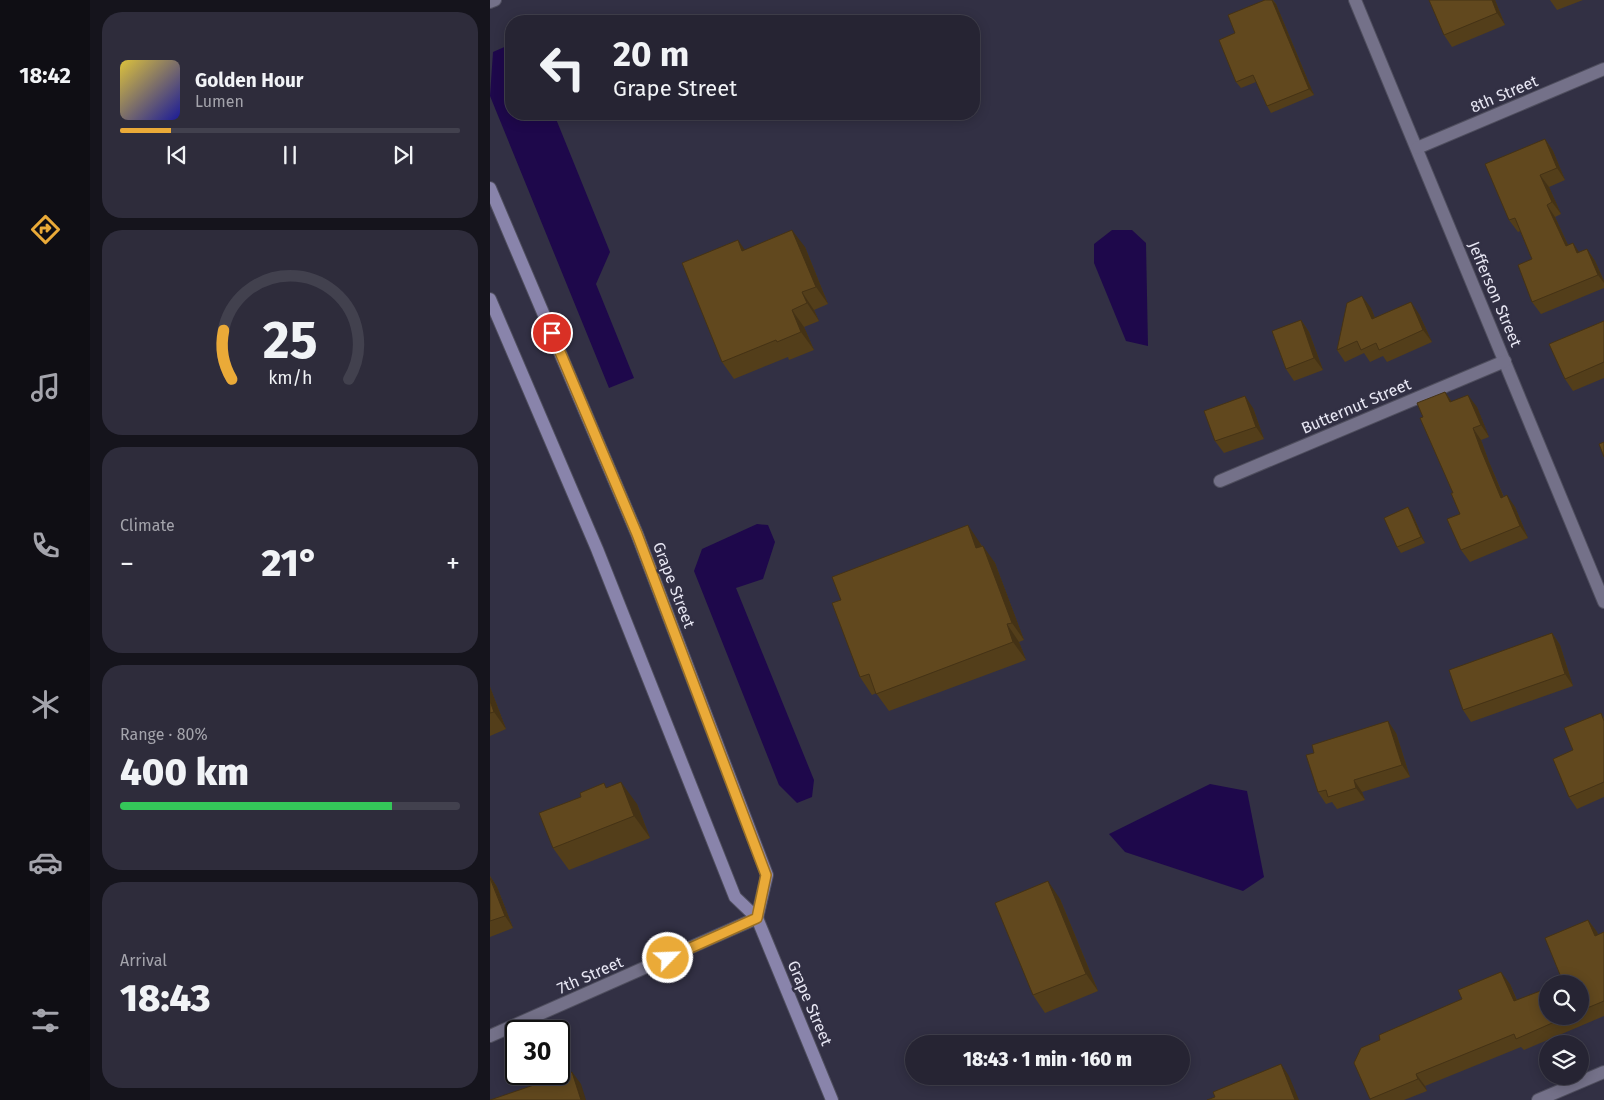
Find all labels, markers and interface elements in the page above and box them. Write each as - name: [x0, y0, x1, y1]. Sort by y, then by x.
- text: 20 m: [613, 33, 689, 75]
- icon: left: [530, 35, 595, 100]
- text: 18:42: [19, 62, 71, 89]
- text: Golden Hour: [195, 69, 304, 92]
- street label: 8th Street: [1467, 71, 1541, 117]
- text: Grape Street: [613, 75, 737, 102]
- text: Lumen: [195, 92, 244, 111]
- icon: previous: [163, 141, 191, 169]
- icon: pause: [276, 141, 304, 169]
- icon: next: [389, 141, 417, 169]
- icon: directions: [28, 212, 63, 247]
- street label: Jefferson Street: [1464, 238, 1526, 350]
- text: 25: [263, 309, 317, 372]
- pin: [531, 312, 573, 354]
- icon: arrive: [538, 319, 566, 347]
- text: km/h: [268, 367, 312, 389]
- icon: music: [28, 370, 63, 405]
- street label: Butternut Street: [1298, 374, 1414, 438]
- text: Climate: [120, 516, 175, 535]
- icon: phone: [28, 528, 63, 563]
- street label: Grape Street: [649, 539, 699, 631]
- text: 21°: [262, 540, 318, 586]
- text: −: [120, 547, 134, 580]
- text: +: [446, 547, 460, 580]
- icon: climate: [28, 687, 63, 722]
- text: Range · 80%: [120, 725, 208, 744]
- text: 400 km: [120, 749, 249, 795]
- icon: car: [28, 845, 63, 880]
- position arrow: [641, 931, 693, 983]
- text: Arrival: [120, 951, 167, 970]
- street label: 7th Street: [554, 952, 626, 998]
- street label: Grape Street: [784, 958, 836, 1048]
- text: 18:43: [120, 975, 211, 1021]
- map controls: [1539, 975, 1589, 1085]
- button: search: [1539, 975, 1589, 1025]
- icon: filters: [28, 1003, 63, 1038]
- speed limit sign: 30: [505, 1020, 570, 1085]
- button: layers: [1539, 1035, 1589, 1085]
- text: 18:43 · 1 min · 160 m: [963, 1048, 1132, 1071]

